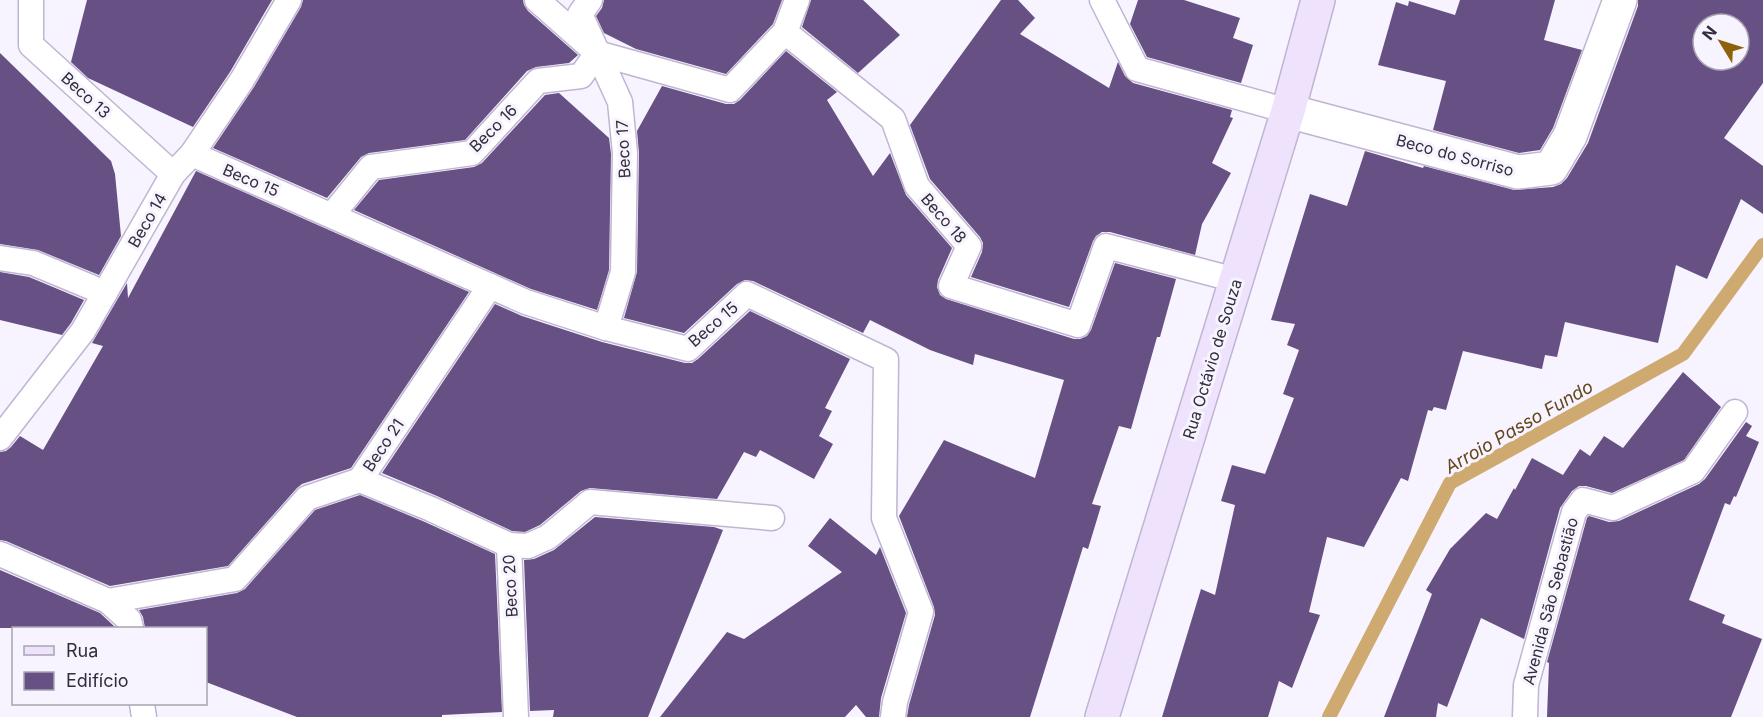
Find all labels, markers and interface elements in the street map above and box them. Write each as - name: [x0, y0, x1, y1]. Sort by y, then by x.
- north arrow: [1691, 12, 1751, 72]
- text: N: [1698, 22, 1721, 44]
- street label: Beco 13: [57, 68, 115, 122]
- street label: Beco 16: [465, 100, 521, 156]
- street label: Beco 17: [611, 119, 635, 179]
- street label: Beco do Sorriso: [1394, 130, 1516, 180]
- street label: Beco 15: [220, 159, 282, 201]
- street label: Beco 14: [123, 189, 171, 251]
- street label: Beco 18: [917, 189, 971, 247]
- street label: Rua Octávio de Souza: [1178, 277, 1246, 441]
- street label: Beco 15: [684, 297, 742, 351]
- water label: Arroio Passo Fundo: [1440, 376, 1597, 478]
- street label: Beco 21: [358, 415, 408, 475]
- street label: Avenida São Sebastião: [1518, 515, 1582, 687]
- street label: Beco 20: [498, 554, 522, 618]
- legend: [12, 627, 207, 705]
- text: Rua: [66, 640, 98, 661]
- text: Edifício: [66, 670, 129, 691]

